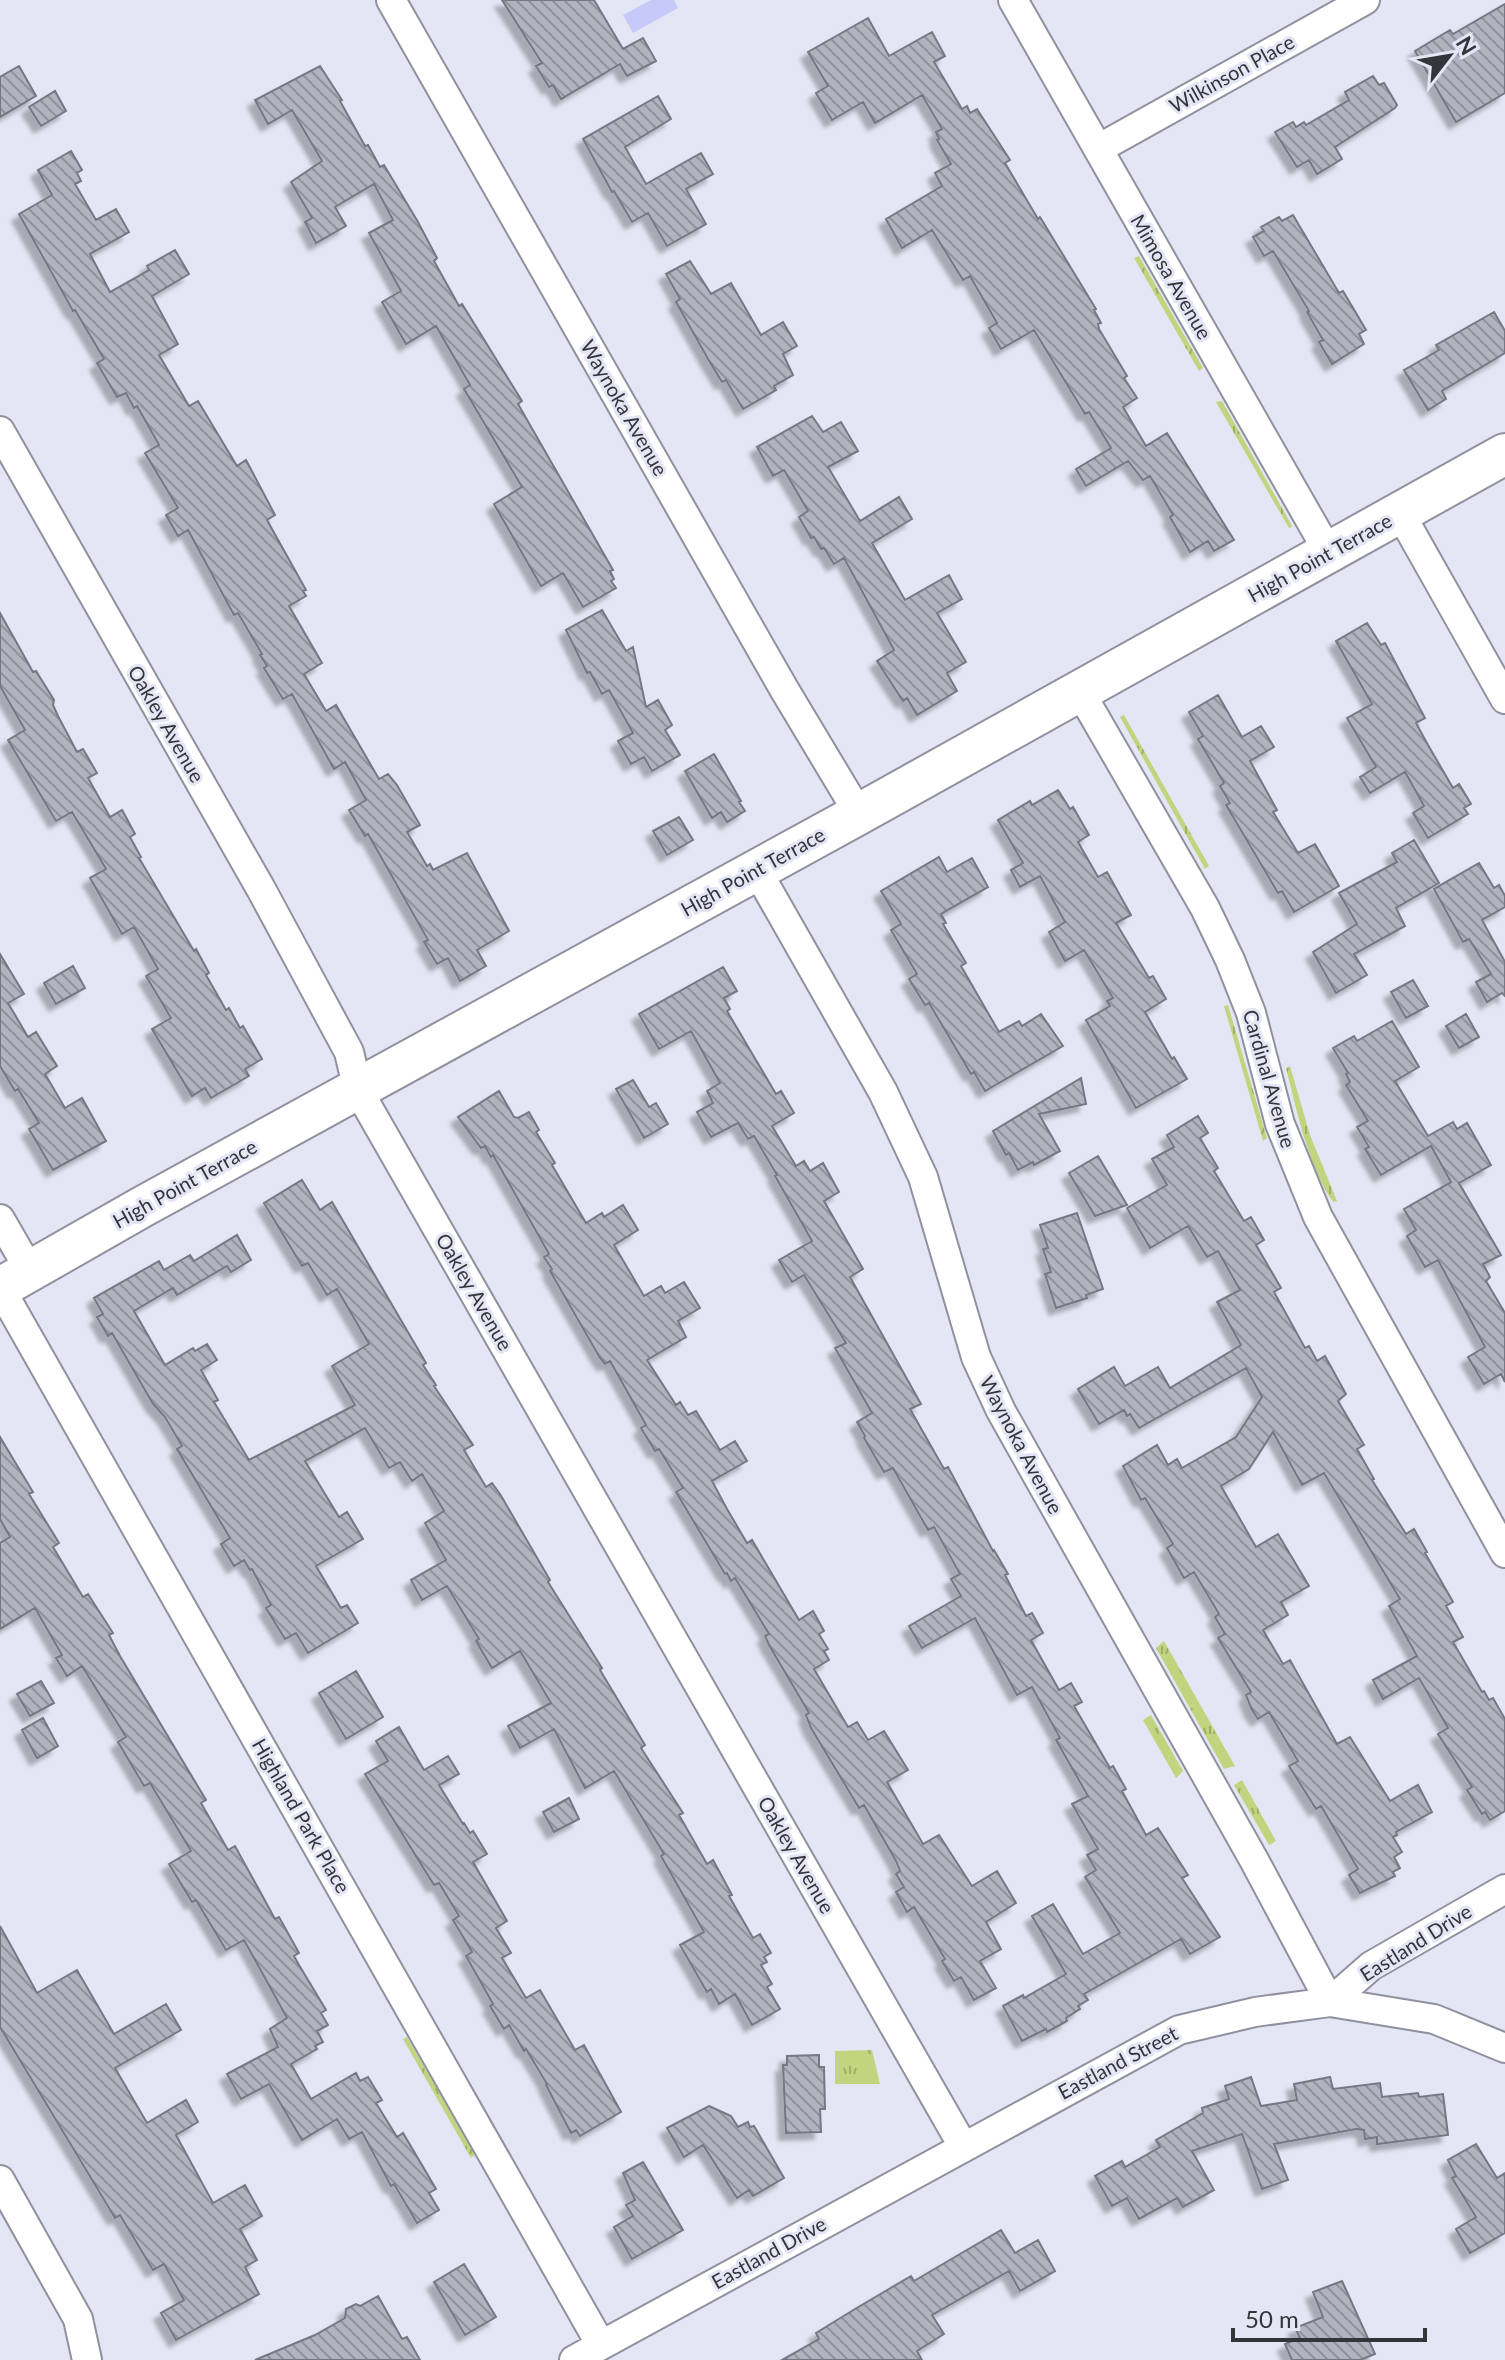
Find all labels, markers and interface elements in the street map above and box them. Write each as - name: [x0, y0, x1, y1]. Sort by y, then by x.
- north arrow: [1409, 16, 1489, 96]
- street label: Wilkinson Place: [1165, 29, 1298, 117]
- text: N: [1451, 31, 1483, 60]
- street label: Mimosa Avenue: [1126, 210, 1217, 343]
- street label: Waynoka Avenue: [576, 335, 673, 480]
- street label: High Point Terrace: [1243, 508, 1396, 607]
- street label: Oakley Avenue: [124, 661, 210, 786]
- street label: High Point Terrace: [676, 822, 829, 921]
- street label: Cardinal Avenue: [1239, 1007, 1301, 1151]
- street label: High Point Terrace: [108, 1134, 261, 1233]
- street label: Oakley Avenue: [432, 1229, 518, 1354]
- street label: Waynoka Avenue: [975, 1371, 1068, 1518]
- street label: Highland Park Place: [248, 1734, 356, 1897]
- street label: Oakley Avenue: [754, 1792, 840, 1917]
- street label: Eastland Drive: [1355, 1898, 1476, 1986]
- street label: Eastland Street: [1054, 2021, 1181, 2104]
- street label: Eastland Drive: [707, 2211, 830, 2293]
- scale bar: [1233, 2292, 1425, 2342]
- text: 50 m: [1245, 2304, 1299, 2333]

